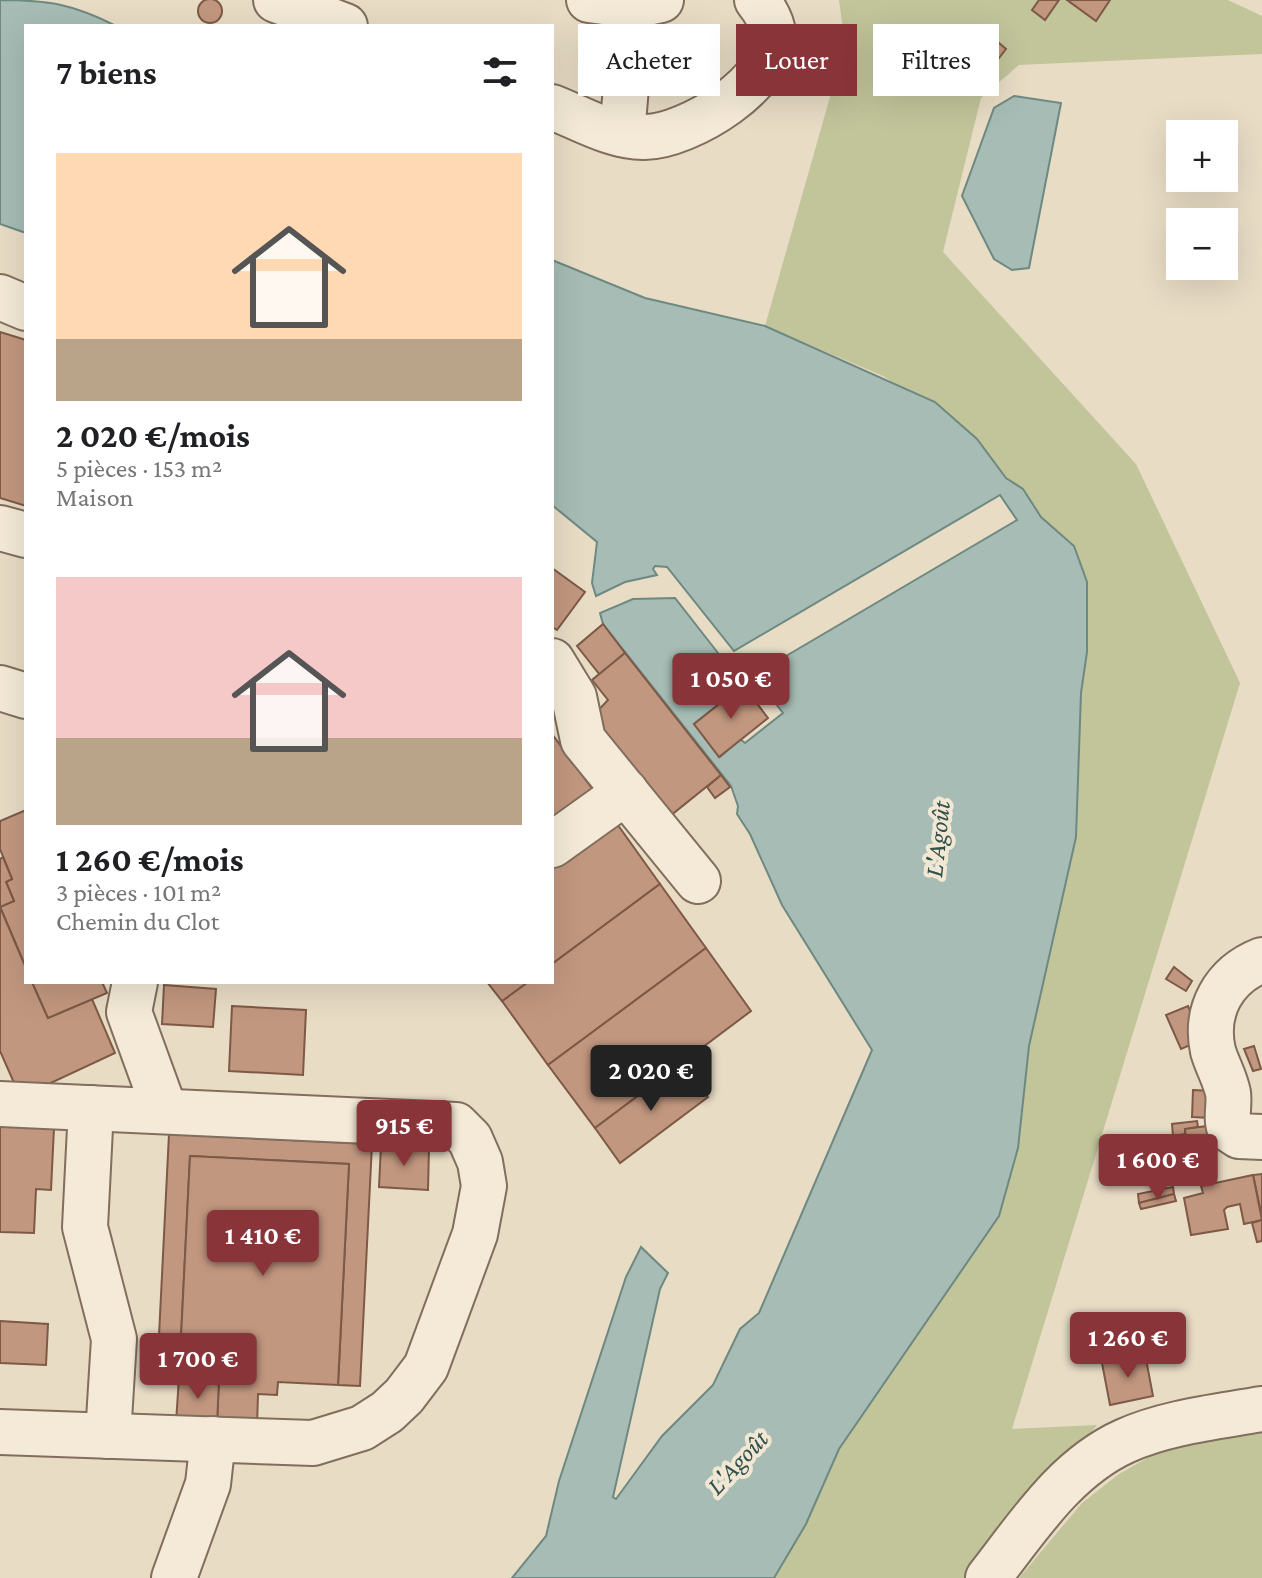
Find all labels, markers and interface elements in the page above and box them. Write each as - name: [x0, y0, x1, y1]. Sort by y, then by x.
- chip: Acheter: [578, 24, 720, 96]
- chip: Louer: [736, 24, 857, 96]
- chip: Filtres: [873, 24, 999, 96]
- icon: filters: [478, 50, 522, 94]
- text: 7 biens: [56, 54, 157, 91]
- map controls: [1166, 120, 1238, 280]
- button: +: [1166, 120, 1238, 192]
- icon: home: [217, 205, 361, 349]
- button: −: [1166, 208, 1238, 280]
- text: 2 020 €/mois: [56, 417, 250, 454]
- text: 5 pièces · 153 m²: [56, 454, 222, 483]
- text: Maison: [56, 483, 134, 512]
- icon: home: [217, 629, 361, 773]
- pin: 1 050 €: [657, 653, 805, 721]
- text: 1 050 €: [690, 664, 772, 693]
- water label: L'Agoût: [919, 799, 956, 879]
- text: 1 260 €/mois: [56, 841, 244, 878]
- text: 3 pièces · 101 m²: [56, 878, 221, 907]
- text: Chemin du Clot: [56, 907, 219, 936]
- pin: 2 020 €: [577, 1045, 725, 1113]
- text: 2 020 €: [609, 1056, 693, 1085]
- pin: 915 €: [348, 1100, 460, 1168]
- text: 915 €: [375, 1111, 433, 1140]
- pin: 1 600 €: [1084, 1134, 1232, 1202]
- text: 1 600 €: [1117, 1145, 1199, 1174]
- pin: 1 410 €: [189, 1210, 337, 1278]
- text: 1 410 €: [225, 1221, 301, 1250]
- pin: 1 260 €: [1054, 1312, 1202, 1380]
- text: 1 260 €: [1088, 1323, 1168, 1352]
- pin: 1 700 €: [124, 1333, 272, 1401]
- text: 1 700 €: [158, 1344, 238, 1373]
- water label: L'Agoût: [701, 1424, 774, 1500]

